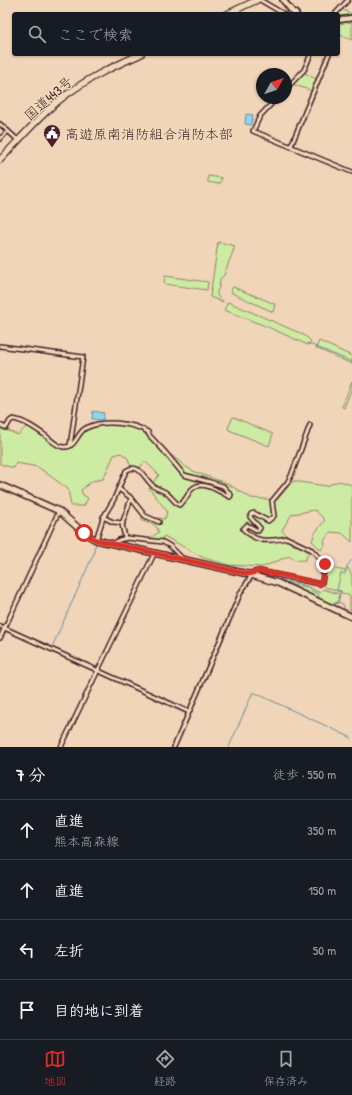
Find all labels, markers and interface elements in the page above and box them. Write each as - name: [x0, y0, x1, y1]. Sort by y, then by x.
- search box: [12, 12, 340, 56]
- icon: search: [26, 23, 48, 45]
- text: ここで検索: [58, 24, 133, 45]
- north arrow: [256, 68, 292, 104]
- street label: 国道443号: [20, 72, 76, 124]
- public building icon: 高遊原南消防組合消防本部: [42, 123, 62, 148]
- place label: 高遊原南消防組合消防本部: [65, 124, 233, 143]
- route start: [75, 524, 93, 542]
- route end: [316, 555, 334, 573]
- text: 7 分: [16, 763, 45, 786]
- text: 徒歩 · 550 m: [273, 765, 336, 783]
- text: 直進: [54, 810, 84, 831]
- icon: ahead: [16, 819, 38, 841]
- text: 350 m: [307, 821, 336, 839]
- text: 熊本高森線: [54, 832, 119, 850]
- icon: ahead: [16, 879, 38, 901]
- text: 直進: [54, 880, 84, 901]
- text: 150 m: [308, 881, 336, 899]
- icon: left: [16, 939, 38, 961]
- text: 左折: [54, 940, 84, 961]
- text: 50 m: [313, 941, 336, 959]
- icon: arrive: [16, 999, 38, 1021]
- text: 目的地に到着: [54, 1000, 144, 1021]
- tab: 地図: [44, 1048, 66, 1088]
- tab: 経路: [154, 1048, 176, 1088]
- tab: 保存済み: [264, 1048, 308, 1088]

